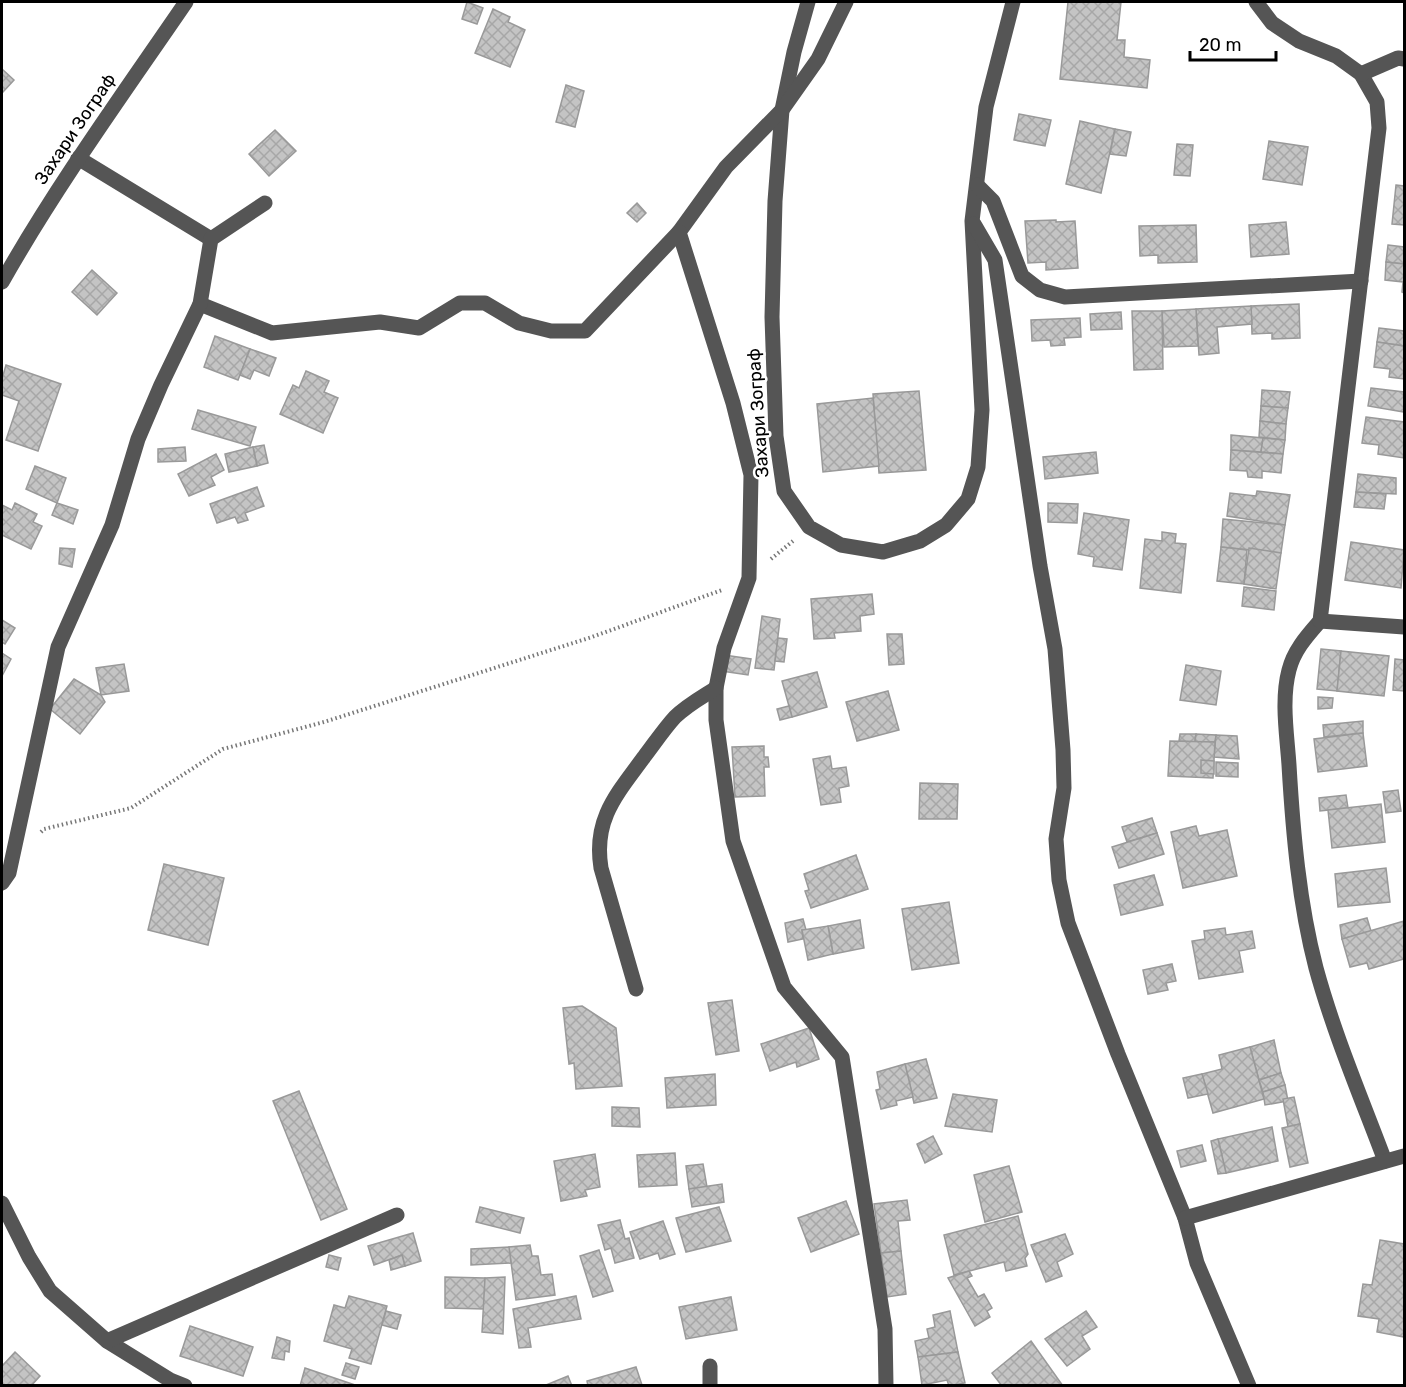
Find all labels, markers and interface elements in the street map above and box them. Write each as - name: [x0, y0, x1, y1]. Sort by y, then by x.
- scale bar: [1190, 24, 1276, 62]
- text: 20 m: [1199, 34, 1241, 56]
- street label: Захари Зограф: [30, 69, 120, 189]
- street label: Захари Зограф: [743, 348, 773, 478]

